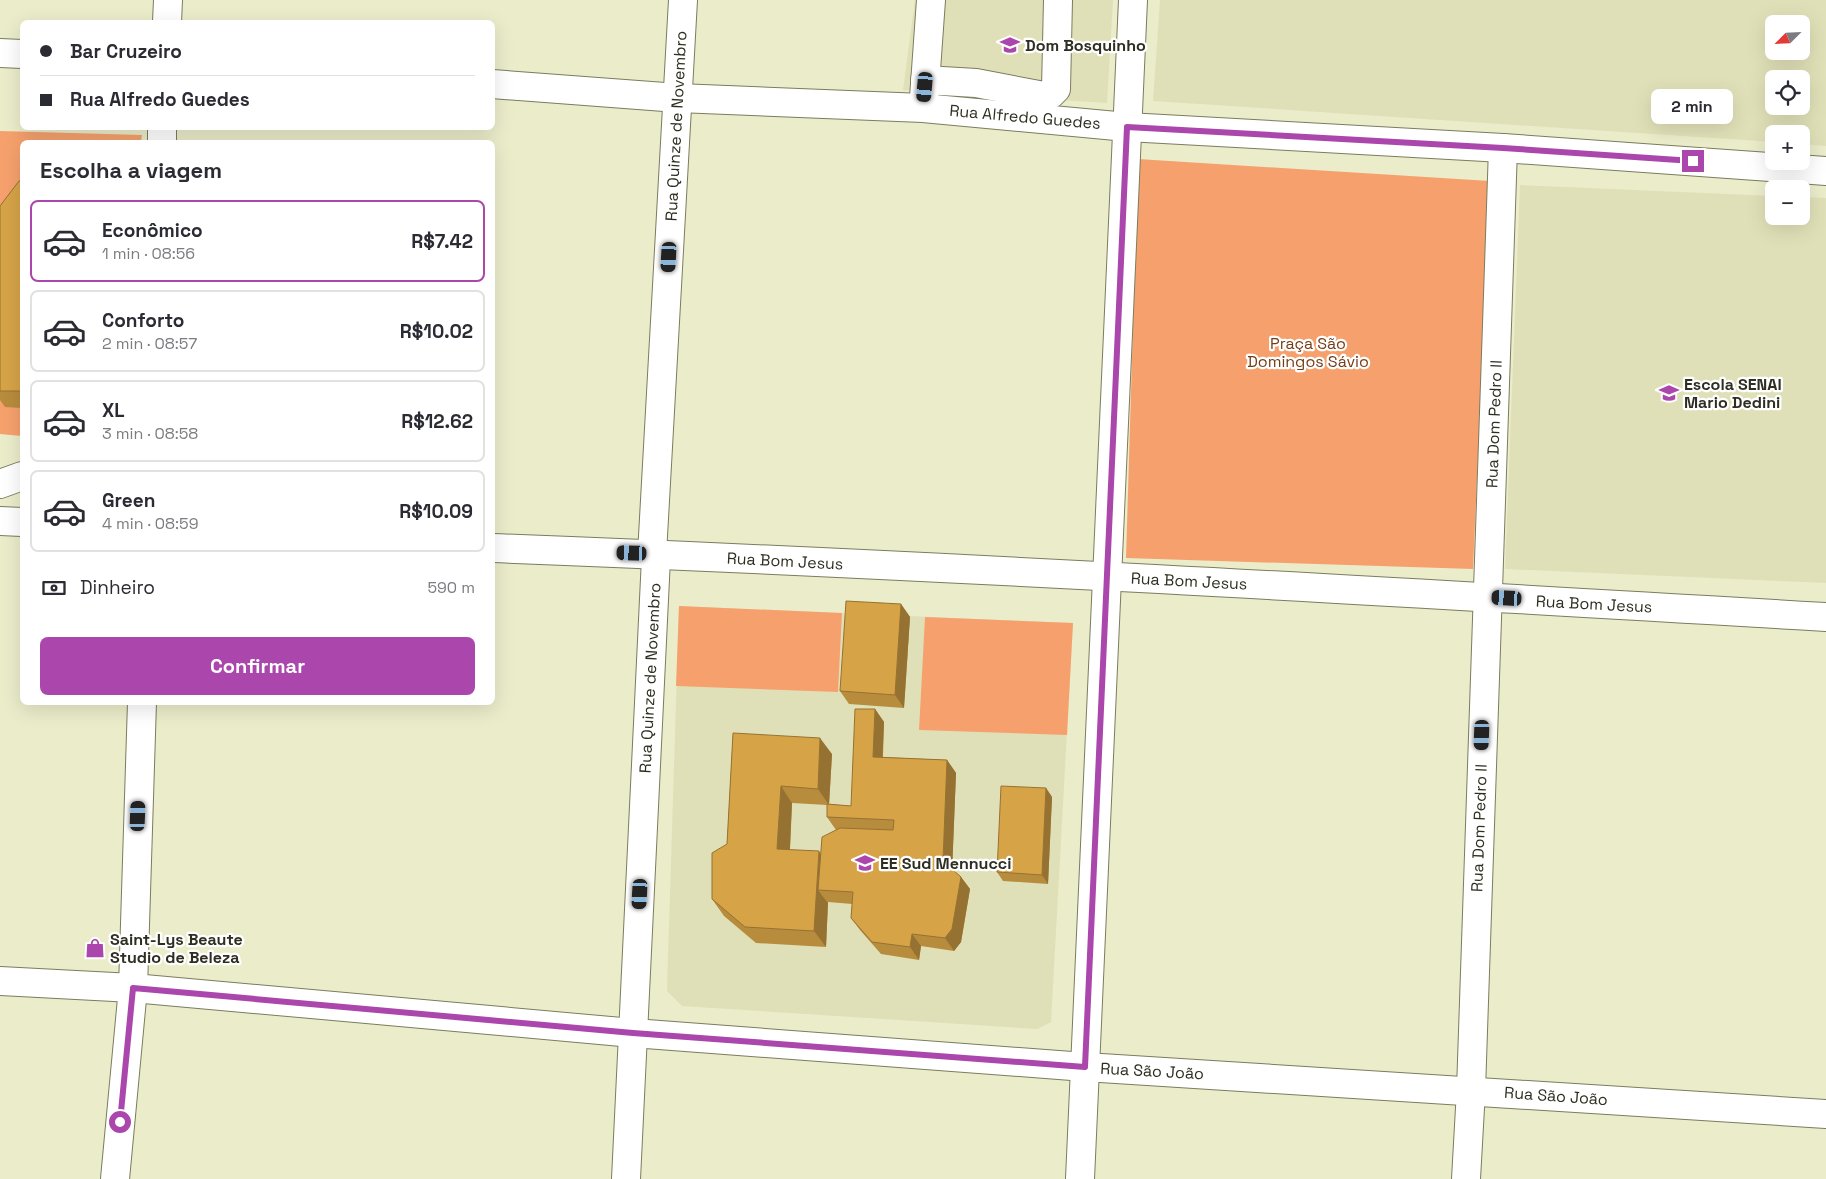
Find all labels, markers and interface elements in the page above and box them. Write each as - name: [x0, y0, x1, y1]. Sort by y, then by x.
- north arrow: [1765, 15, 1810, 60]
- map controls: [1765, 15, 1810, 225]
- street label: Rua Quinze de Novembro: [661, 30, 691, 222]
- school or university icon: Dom Bosquinho: [999, 34, 1021, 56]
- place label: Dom Bosquinho: [1025, 35, 1146, 56]
- text: Bar Cruzeiro: [70, 39, 182, 64]
- button: locate: [1765, 70, 1810, 115]
- car: [916, 71, 933, 103]
- text: Rua Alfredo Guedes: [70, 87, 250, 112]
- callout: 2 min: [1652, 89, 1734, 124]
- text: 2 min: [1671, 96, 1713, 117]
- street label: Rua Alfredo Guedes: [949, 100, 1101, 134]
- button: +: [1765, 125, 1810, 170]
- route end: [1682, 150, 1704, 172]
- text: Escolha a viagem: [40, 156, 222, 184]
- button: −: [1765, 180, 1810, 225]
- text: Econômico: [102, 218, 203, 243]
- icon: car: [42, 219, 87, 264]
- text: R$7.42: [411, 229, 473, 254]
- car: [660, 242, 677, 272]
- text: 1 min · 08:56: [102, 243, 195, 264]
- text: Conforto: [102, 308, 184, 333]
- icon: car: [42, 309, 87, 354]
- text: R$10.02: [400, 319, 473, 344]
- text: 2 min · 08:57: [102, 333, 197, 354]
- park label: Praça São Domingos Sávio: [1247, 333, 1369, 372]
- street label: Rua Dom Pedro II: [1481, 360, 1507, 488]
- place label: Escola SENAI Mario Dedini: [1684, 374, 1782, 413]
- school or university icon: Escola SENAI Mario Dedini: [1658, 382, 1680, 404]
- text: XL: [102, 398, 125, 423]
- icon: car: [42, 399, 87, 444]
- text: R$12.62: [401, 409, 473, 434]
- text: 3 min · 08:58: [102, 423, 198, 444]
- text: Green: [102, 488, 155, 513]
- icon: car: [42, 489, 87, 534]
- text: R$10.09: [399, 499, 473, 524]
- text: 4 min · 08:59: [102, 513, 198, 534]
- car: [616, 545, 647, 561]
- street label: Rua Bom Jesus: [726, 547, 844, 575]
- street label: Rua Bom Jesus: [1130, 567, 1248, 595]
- icon: cash: [40, 574, 68, 602]
- text: Dinheiro: [80, 575, 155, 600]
- text: 590 m: [427, 577, 475, 598]
- street label: Rua Quinze de Novembro: [635, 582, 665, 774]
- car: [1491, 590, 1522, 606]
- street label: Rua Bom Jesus: [1535, 590, 1653, 618]
- button: Confirmar: [40, 637, 475, 695]
- car: [1473, 720, 1490, 750]
- street label: Rua Dom Pedro II: [1466, 764, 1492, 892]
- car: [129, 801, 146, 831]
- school or university icon: EE Sud Mennucci: [854, 852, 876, 874]
- place label: EE Sud Mennucci: [880, 853, 1011, 874]
- car: [631, 879, 648, 909]
- place label: Saint-Lys Beaute Studio de Beleza: [110, 929, 243, 968]
- shop icon: Saint-Lys Beaute Studio de Beleza: [84, 937, 106, 959]
- street label: Rua São João: [1100, 1058, 1204, 1084]
- street label: Rua São João: [1503, 1082, 1609, 1110]
- route start: [109, 1111, 131, 1133]

